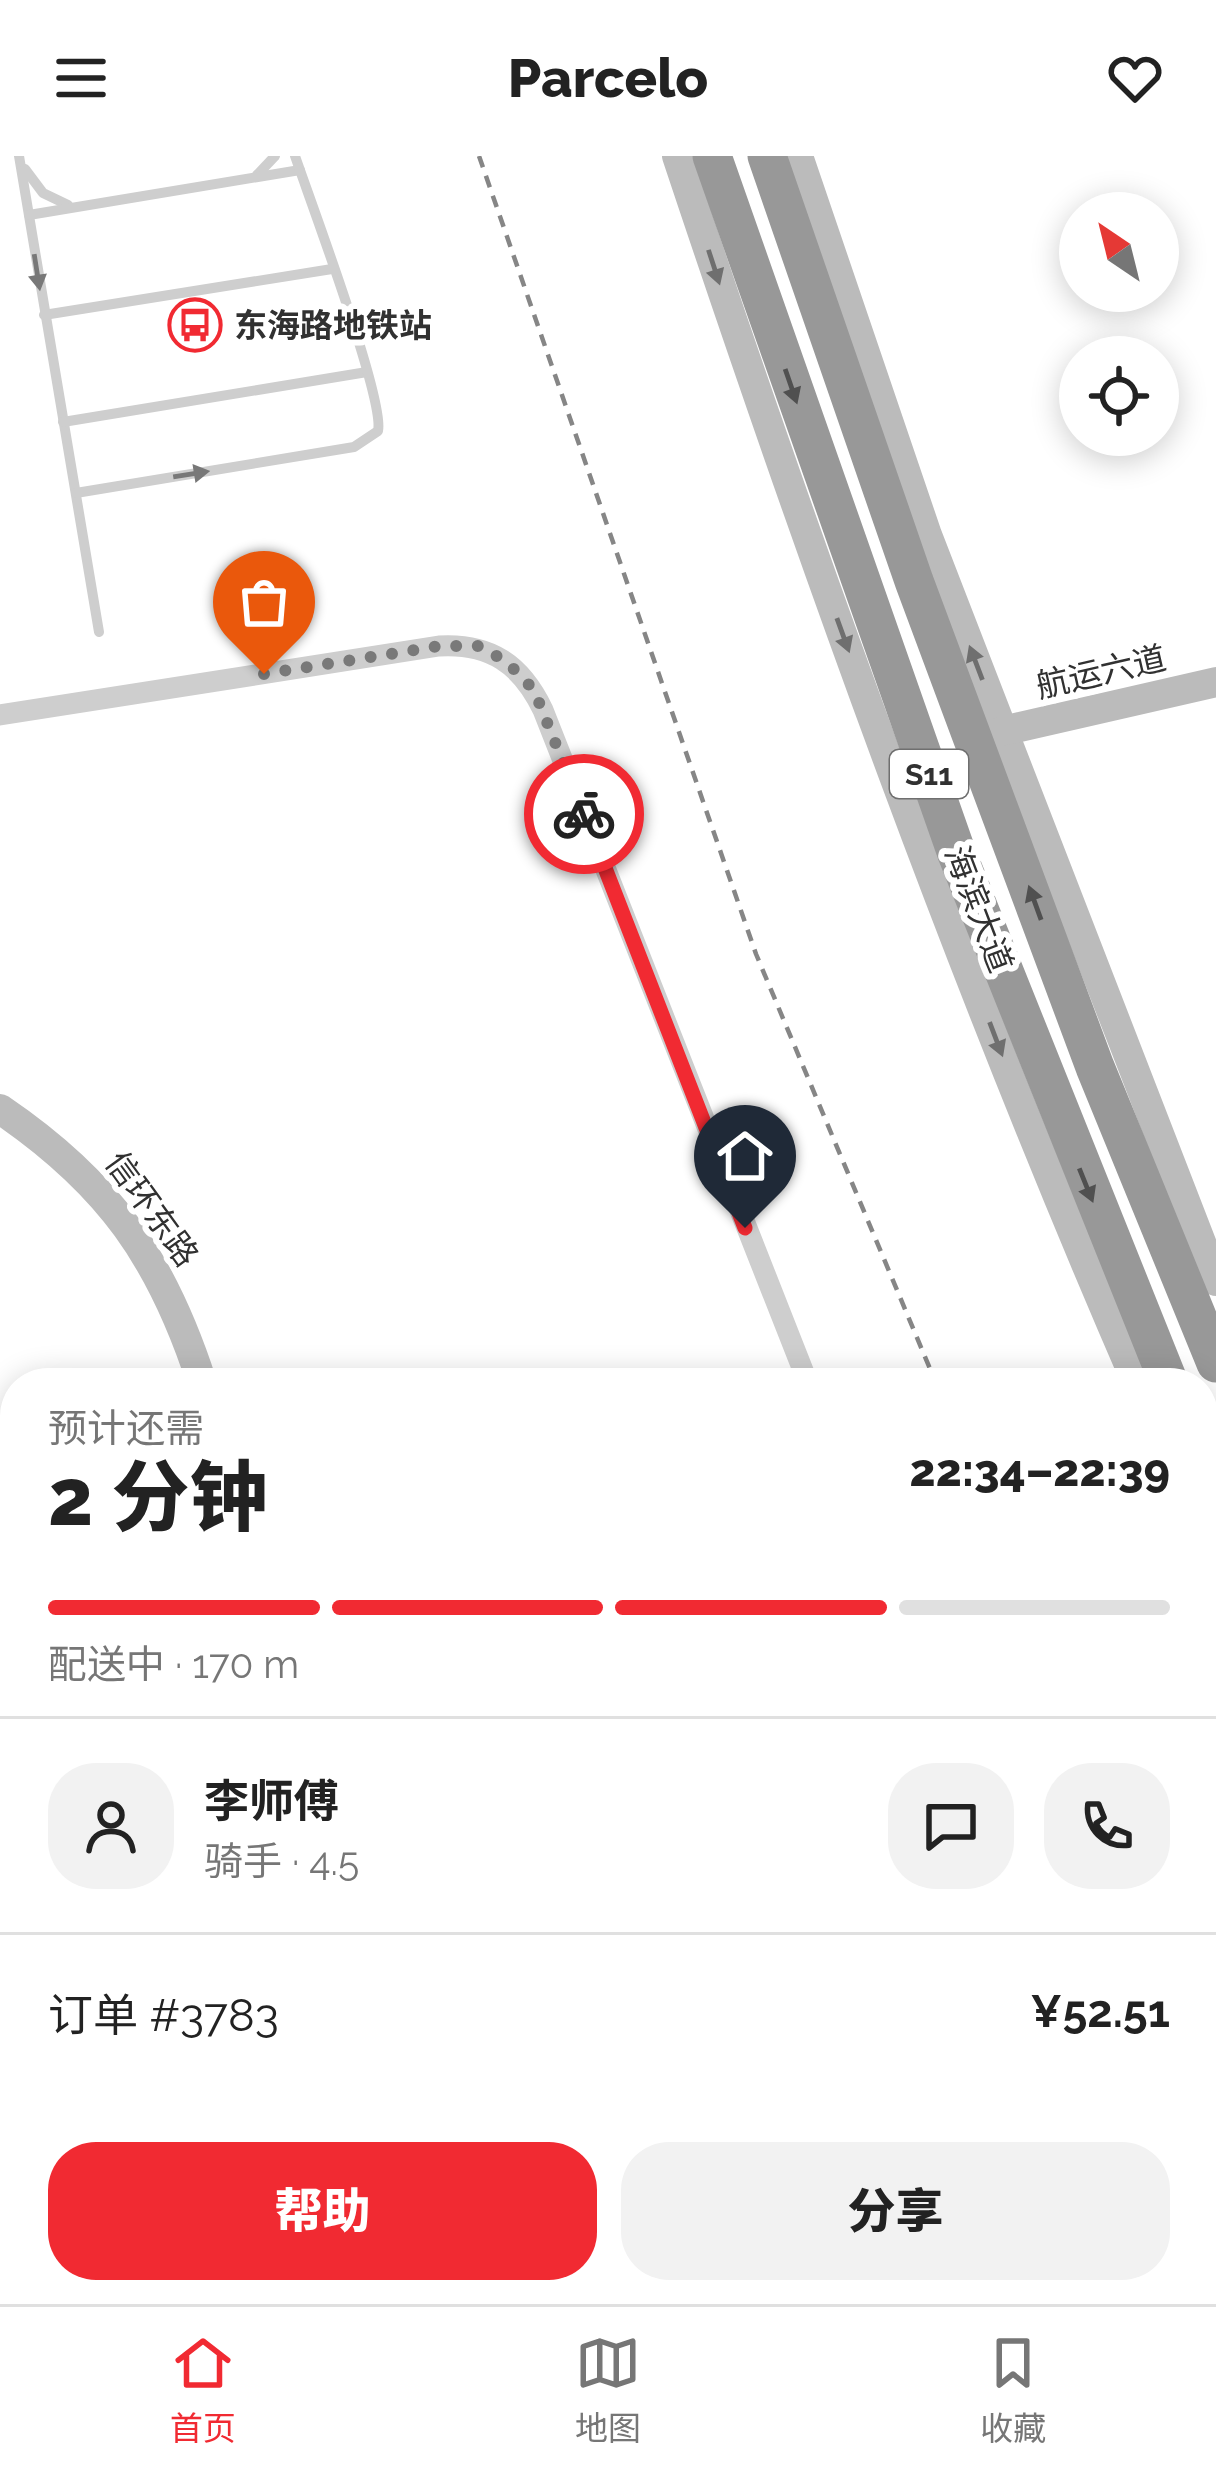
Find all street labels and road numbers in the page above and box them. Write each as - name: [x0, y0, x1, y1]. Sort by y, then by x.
- street label: 航运六道: [1032, 638, 1170, 706]
- road number: S11: [890, 750, 968, 798]
- street label: 海滨大道: [937, 840, 1021, 978]
- street label: 信环东路: [97, 1144, 207, 1274]

